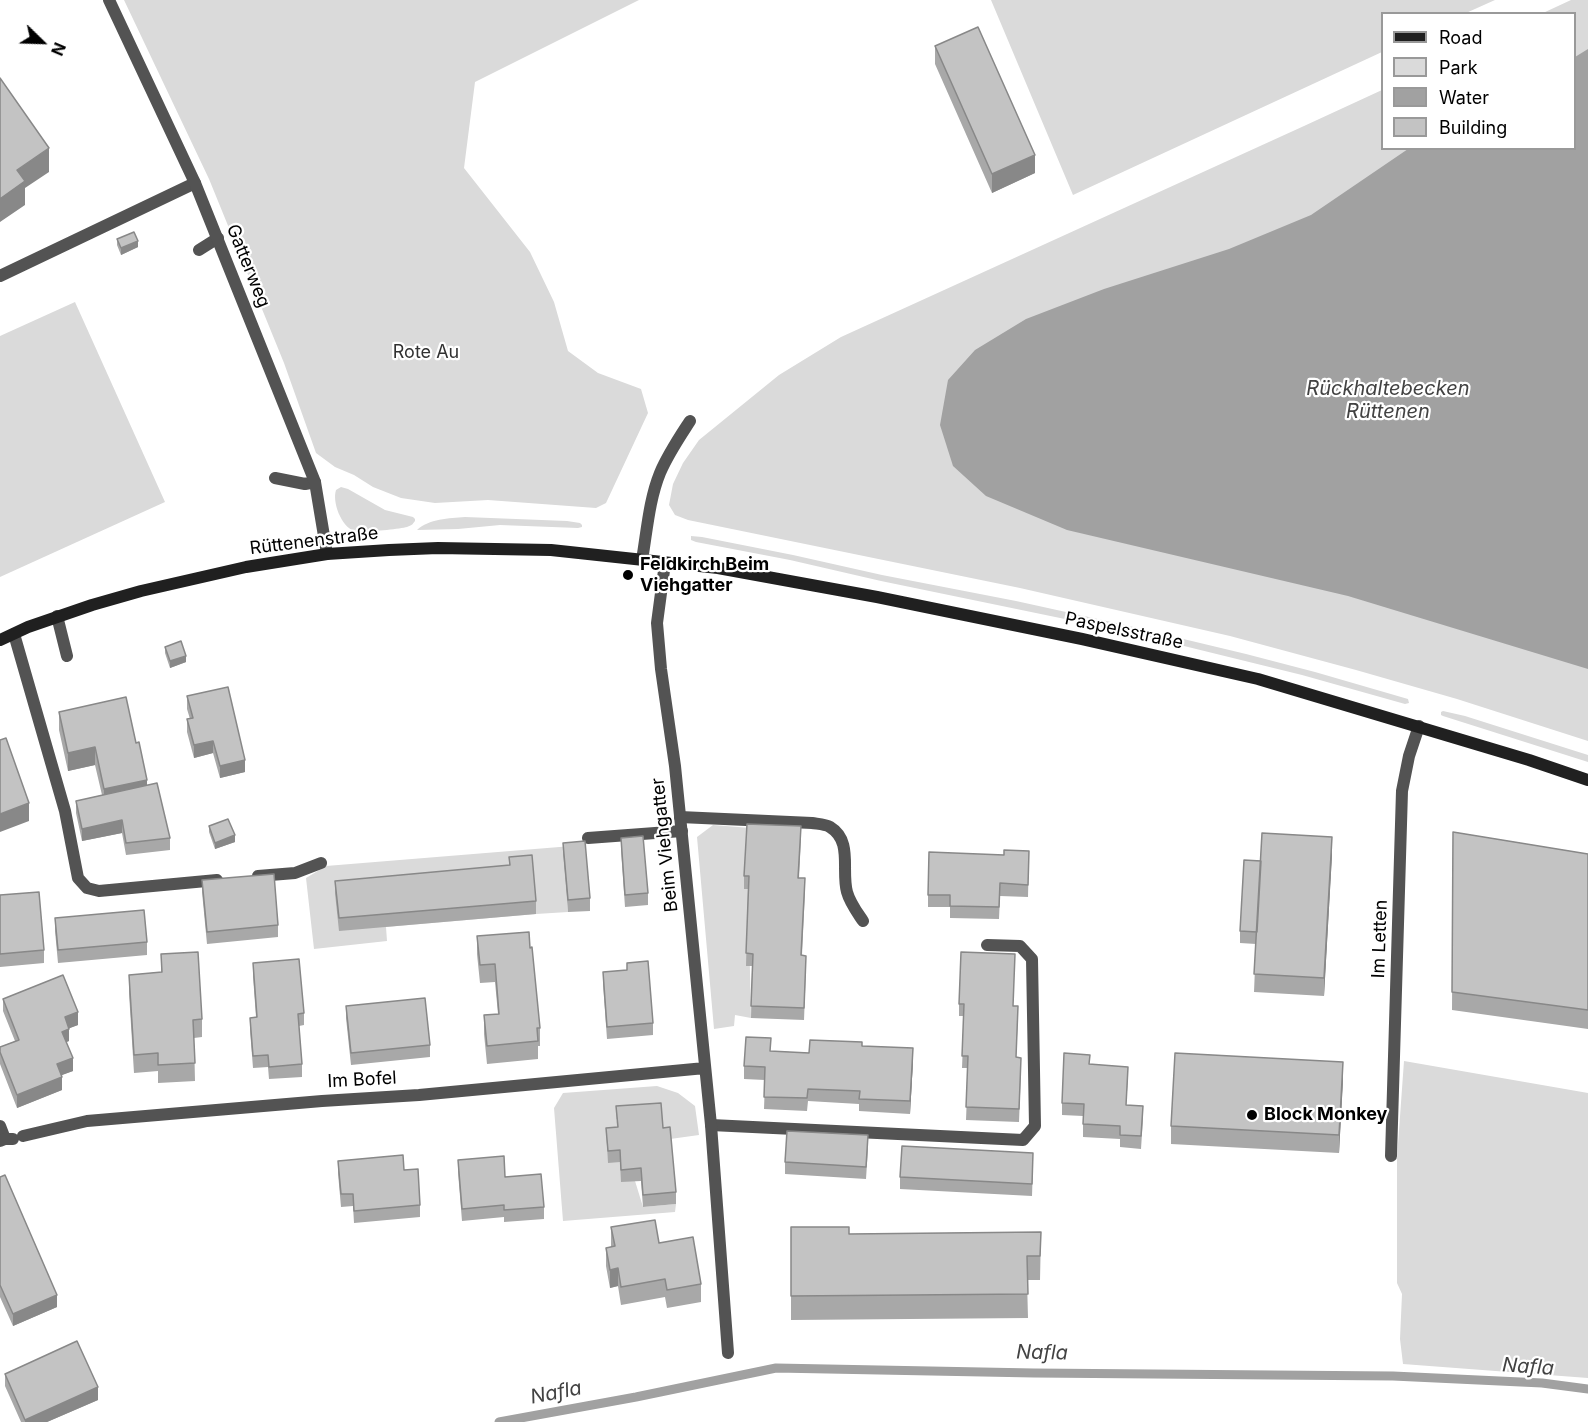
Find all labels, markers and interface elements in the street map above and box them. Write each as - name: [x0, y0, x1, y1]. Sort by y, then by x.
- north arrow: [12, 12, 72, 72]
- legend: [1381, 12, 1576, 150]
- text: Road: [1439, 27, 1482, 48]
- text: N: [47, 40, 70, 59]
- text: Park: [1439, 57, 1478, 78]
- text: Water: [1439, 87, 1489, 108]
- text: Building: [1439, 117, 1507, 138]
- street label: Gatterweg: [221, 221, 275, 311]
- park label: Rote Au: [393, 342, 459, 364]
- water label: Rückhaltebecken Rüttenen: [1306, 377, 1470, 424]
- street label: Rüttenenstraße: [248, 522, 380, 560]
- place label: Feldkirch Beim Viehgatter: [640, 554, 769, 596]
- marker: Feldkirch Beim Viehgatter: [621, 568, 635, 582]
- street label: Paspelsstraße: [1063, 608, 1185, 654]
- street label: Beim Viehgatter: [647, 777, 683, 913]
- street label: Im Letten: [1368, 899, 1392, 979]
- street label: Im Bofel: [327, 1067, 397, 1093]
- place label: Block Monkey: [1264, 1104, 1387, 1126]
- marker: Block Monkey: [1245, 1108, 1259, 1122]
- water label: Nafla: [1016, 1341, 1068, 1365]
- water label: Nafla: [1501, 1353, 1555, 1381]
- water label: Nafla: [528, 1376, 584, 1410]

